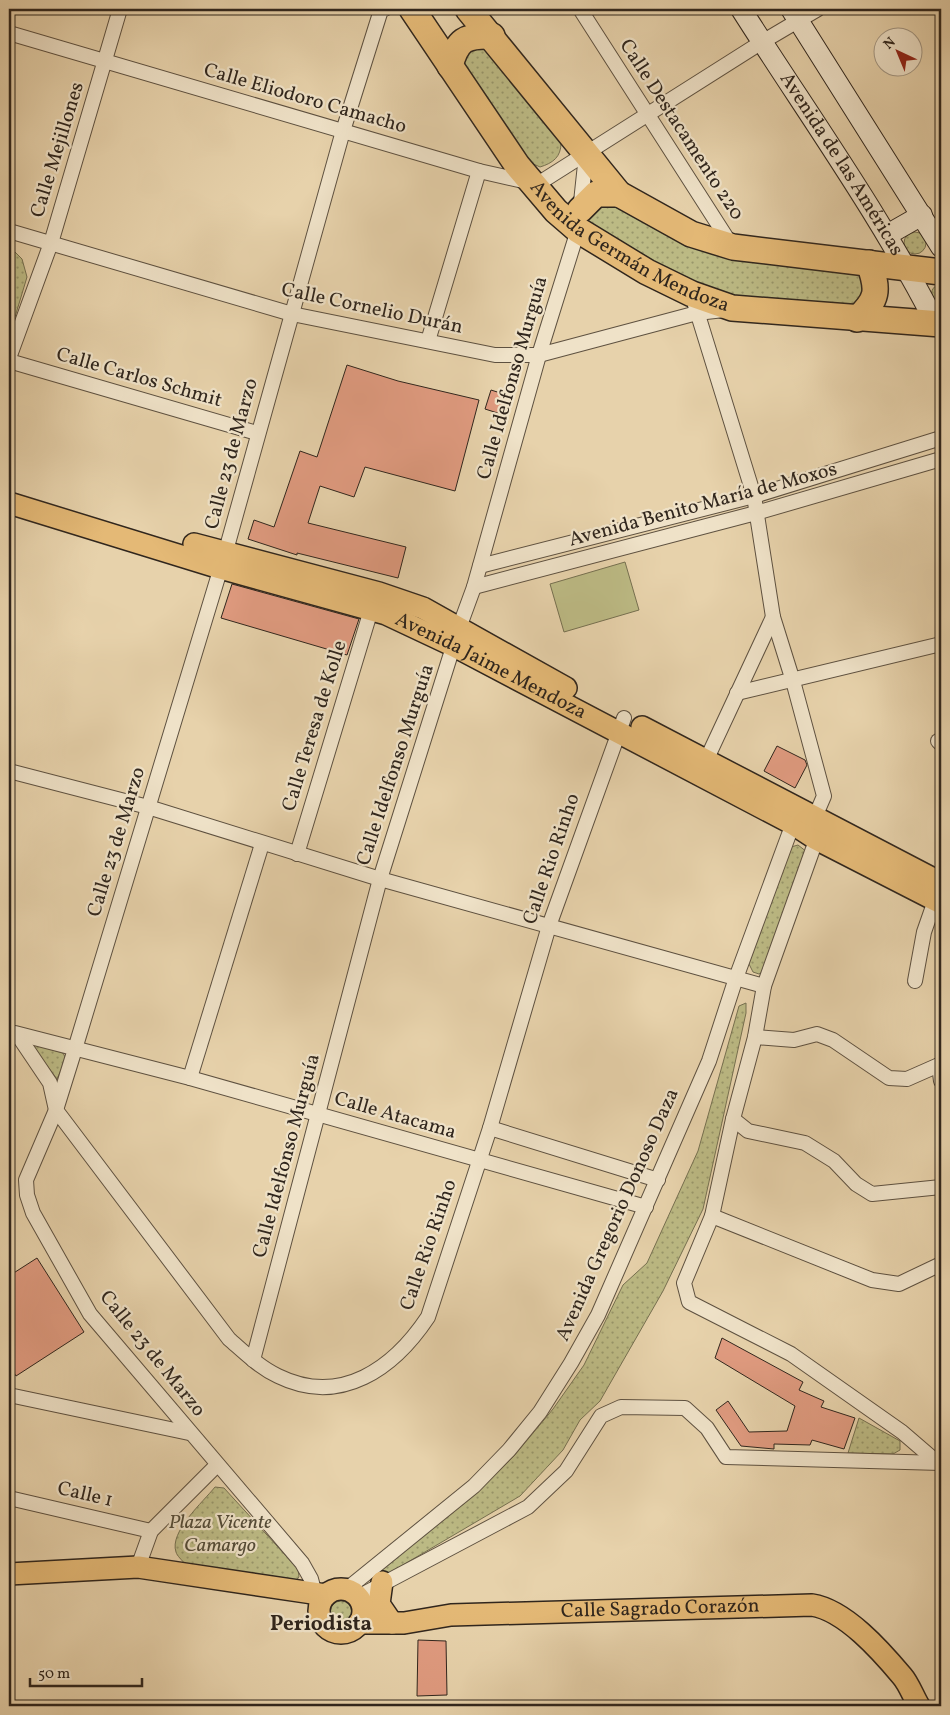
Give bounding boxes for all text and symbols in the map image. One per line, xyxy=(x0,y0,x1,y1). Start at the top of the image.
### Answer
north arrow xyxy=(872,28,922,78)
text: N xyxy=(880,33,900,54)
street label: Calle Destacamento 220 xyxy=(612,34,750,226)
street label: Calle Eliodoro Camacho xyxy=(200,57,410,141)
street label: Avenida de las Américas xyxy=(772,67,910,261)
street label: Calle Mejillones xyxy=(24,79,92,221)
street label: Avenida Germán Mendoza xyxy=(523,175,733,320)
street label: Calle Idelfonso Murguía xyxy=(471,273,555,483)
street label: Calle Cornelio Durán xyxy=(279,276,465,342)
street label: Calle Carlos Schmit xyxy=(53,341,225,415)
street label: Calle 23 de Marzo xyxy=(198,375,266,533)
street label: Avenida Benito María de Moxos xyxy=(566,456,840,554)
street label: Avenida Jaime Mendoza xyxy=(390,606,591,727)
street label: Calle Teresa de Kolle xyxy=(276,637,354,815)
street label: Calle Idelfonso Murguía xyxy=(350,661,442,869)
street label: Calle 23 de Marzo xyxy=(81,764,153,920)
street label: Calle Rio Rinho xyxy=(516,790,588,928)
street label: Calle Idelfonso Murguía xyxy=(246,1051,328,1261)
street label: Avenida Gregorio Donoso Daza xyxy=(550,1084,686,1346)
street label: Calle Atacama xyxy=(331,1085,459,1147)
street label: Calle Rio Rinho xyxy=(393,1176,465,1314)
street label: Calle 23 de Marzo xyxy=(92,1285,212,1423)
street label: Calle 1 xyxy=(54,1475,116,1515)
park label: Plaza Vicente Camargo xyxy=(168,1509,272,1560)
street label: Calle Sagrado Corazón xyxy=(561,1592,760,1626)
district label: Periodista xyxy=(270,1610,372,1639)
scale bar xyxy=(30,1655,142,1687)
text: 50 m xyxy=(38,1664,70,1685)

